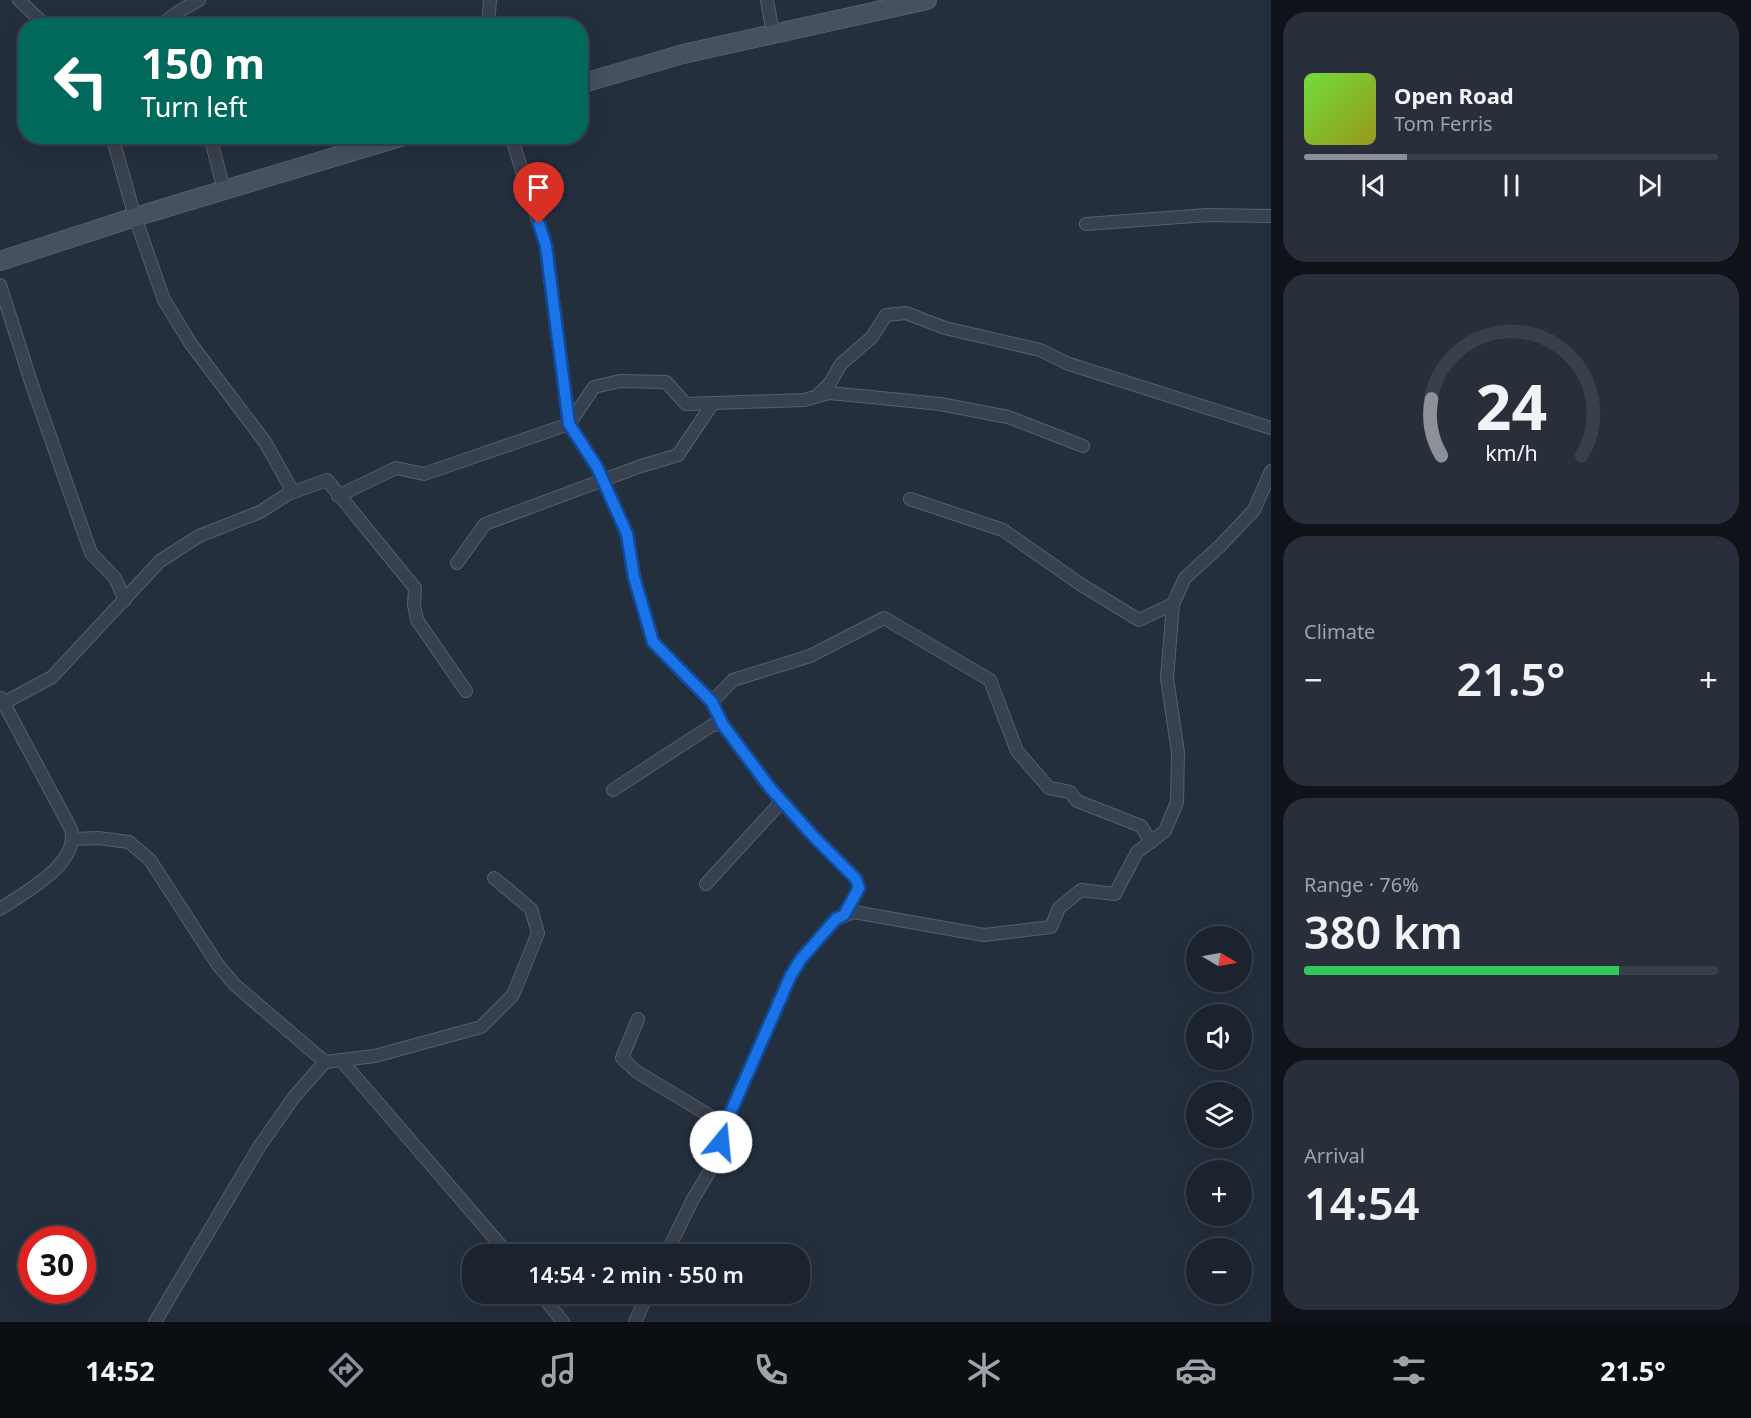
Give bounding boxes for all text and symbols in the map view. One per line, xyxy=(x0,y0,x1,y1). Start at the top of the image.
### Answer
text: 150 m xyxy=(141,34,265,91)
icon: left xyxy=(42,42,120,120)
text: Open Road xyxy=(1394,80,1514,110)
text: Turn left xyxy=(141,88,247,125)
text: Tom Ferris xyxy=(1394,110,1493,137)
pin xyxy=(513,162,564,224)
icon: previous xyxy=(1357,169,1390,202)
icon: pause xyxy=(1495,169,1528,202)
icon: next xyxy=(1633,169,1666,202)
icon: arrive xyxy=(522,171,555,204)
text: 24 xyxy=(1475,363,1547,448)
text: km/h xyxy=(1485,438,1537,467)
text: Climate xyxy=(1304,618,1375,645)
text: 21.5° xyxy=(1457,648,1565,709)
text: − xyxy=(1304,657,1323,702)
text: + xyxy=(1699,657,1718,702)
text: Range · 76% xyxy=(1304,871,1419,898)
text: 380 km xyxy=(1304,901,1463,962)
north arrow xyxy=(1186,926,1252,992)
map controls xyxy=(1186,926,1252,1304)
button: sound xyxy=(1186,1004,1252,1070)
button: layers xyxy=(1186,1082,1252,1148)
position arrow xyxy=(689,1110,753,1174)
text: Arrival xyxy=(1304,1142,1365,1169)
button: + xyxy=(1186,1160,1252,1226)
text: 14:54 xyxy=(1304,1172,1419,1233)
speed limit sign: 30 xyxy=(18,1226,96,1304)
button: − xyxy=(1186,1238,1252,1304)
text: 14:54 · 2 min · 550 m xyxy=(528,1259,744,1289)
icon: directions xyxy=(325,1349,367,1391)
icon: music xyxy=(538,1349,580,1391)
icon: phone xyxy=(750,1349,792,1391)
icon: climate xyxy=(963,1349,1005,1391)
icon: car xyxy=(1175,1349,1217,1391)
icon: filters xyxy=(1388,1349,1430,1391)
text: 14:52 xyxy=(85,1352,155,1389)
text: 21.5° xyxy=(1600,1352,1666,1389)

